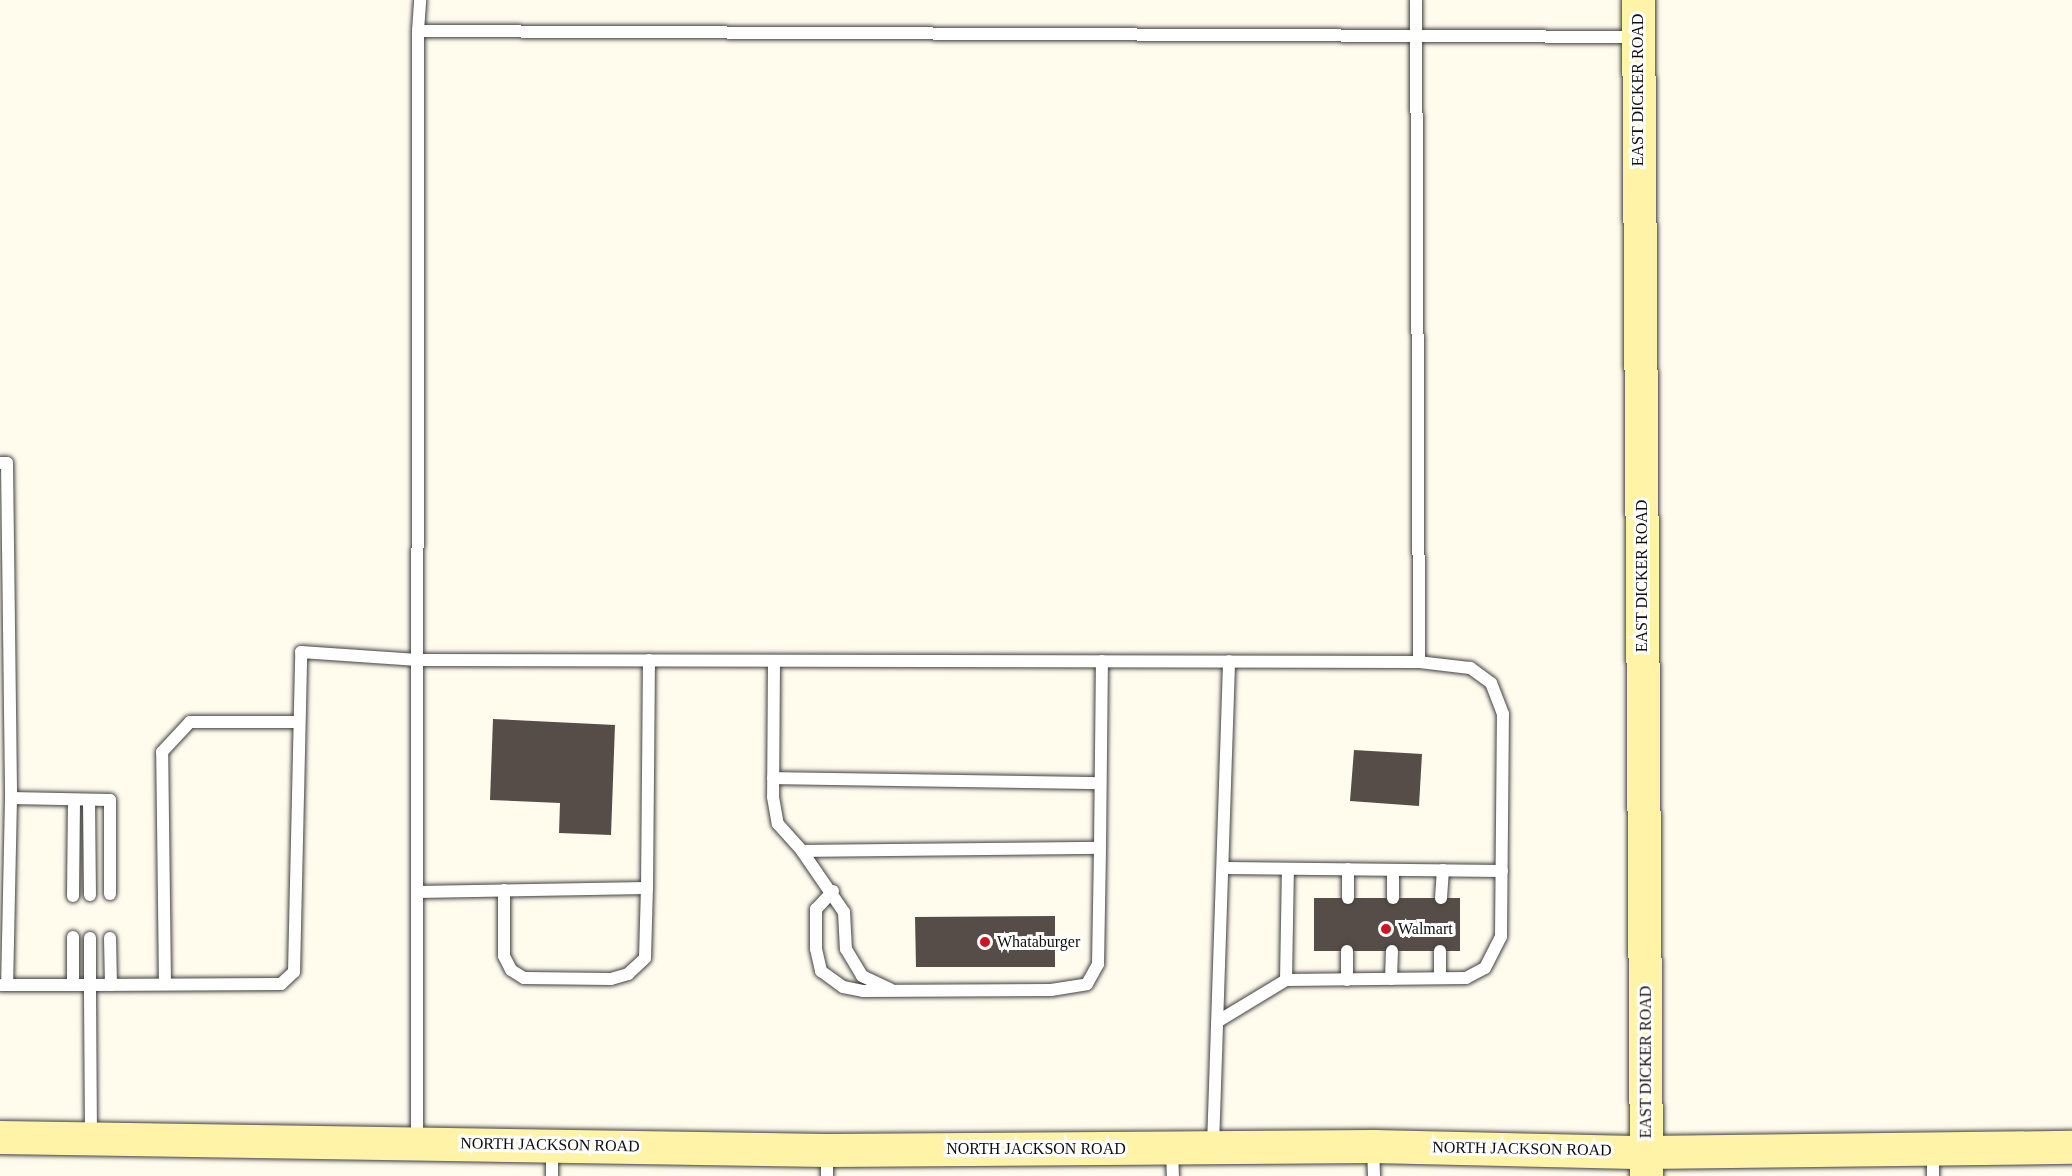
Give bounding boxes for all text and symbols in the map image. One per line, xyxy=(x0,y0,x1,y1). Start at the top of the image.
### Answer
street label: EAST DICKER ROAD xyxy=(1628,14,1648,166)
street label: EAST DICKER ROAD xyxy=(1632,500,1652,652)
place label: Walmart xyxy=(1398,919,1453,939)
marker: Walmart xyxy=(1379,922,1393,936)
place label: Whataburger xyxy=(997,932,1080,952)
marker: Whataburger xyxy=(978,935,992,949)
street label: EAST DICKER ROAD xyxy=(1636,986,1656,1138)
street label: NORTH JACKSON ROAD xyxy=(460,1134,640,1156)
street label: NORTH JACKSON ROAD xyxy=(1432,1138,1612,1160)
street label: NORTH JACKSON ROAD xyxy=(946,1139,1126,1159)

